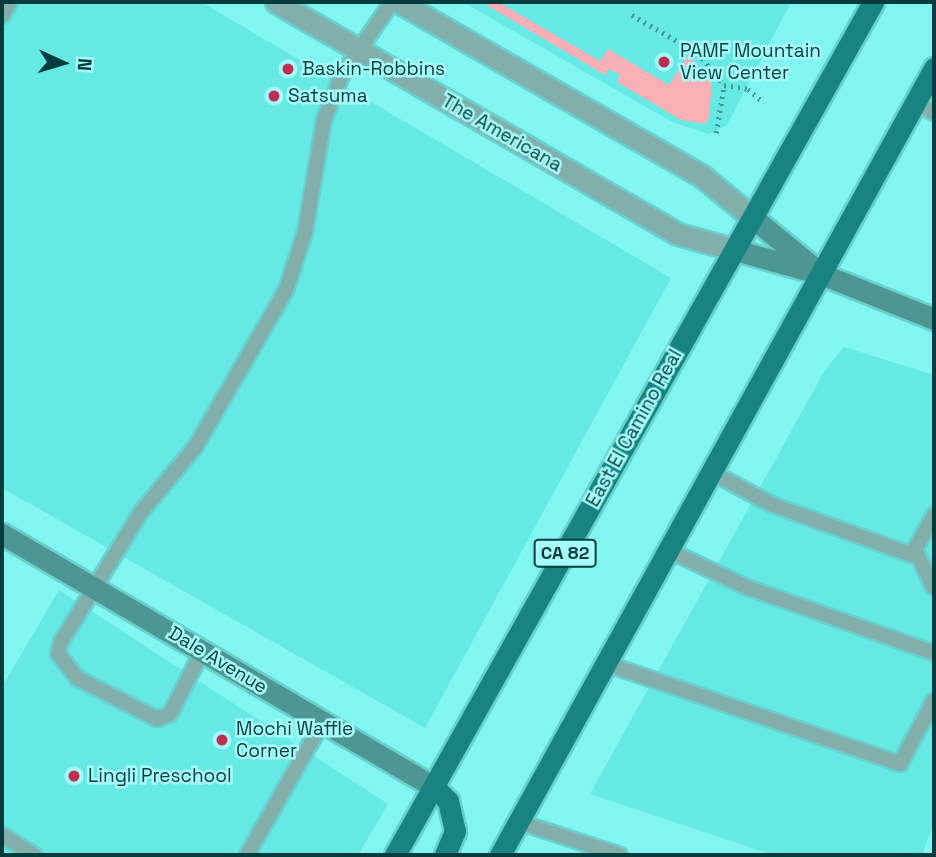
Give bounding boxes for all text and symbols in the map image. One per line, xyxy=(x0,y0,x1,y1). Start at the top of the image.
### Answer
north arrow xyxy=(28,28,98,98)
place label: PAMF Mountain View Center xyxy=(680,40,821,84)
marker: PAMF Mountain View Center xyxy=(654,52,674,72)
text: N xyxy=(72,57,97,72)
place label: Baskin-Robbins xyxy=(302,58,445,80)
marker: Baskin-Robbins xyxy=(280,61,296,77)
place label: Satsuma xyxy=(288,85,368,107)
marker: Satsuma xyxy=(266,88,282,104)
street label: The Americana xyxy=(438,89,566,177)
street label: East El Camino Real xyxy=(581,345,687,511)
road number: CA 82 xyxy=(534,538,596,568)
street label: Dale Avenue xyxy=(164,622,272,698)
place label: Mochi Waffle Corner xyxy=(236,718,353,762)
marker: Mochi Waffle Corner xyxy=(214,732,230,748)
place label: Lingli Preschool xyxy=(88,765,232,787)
marker: Lingli Preschool xyxy=(66,768,82,784)

